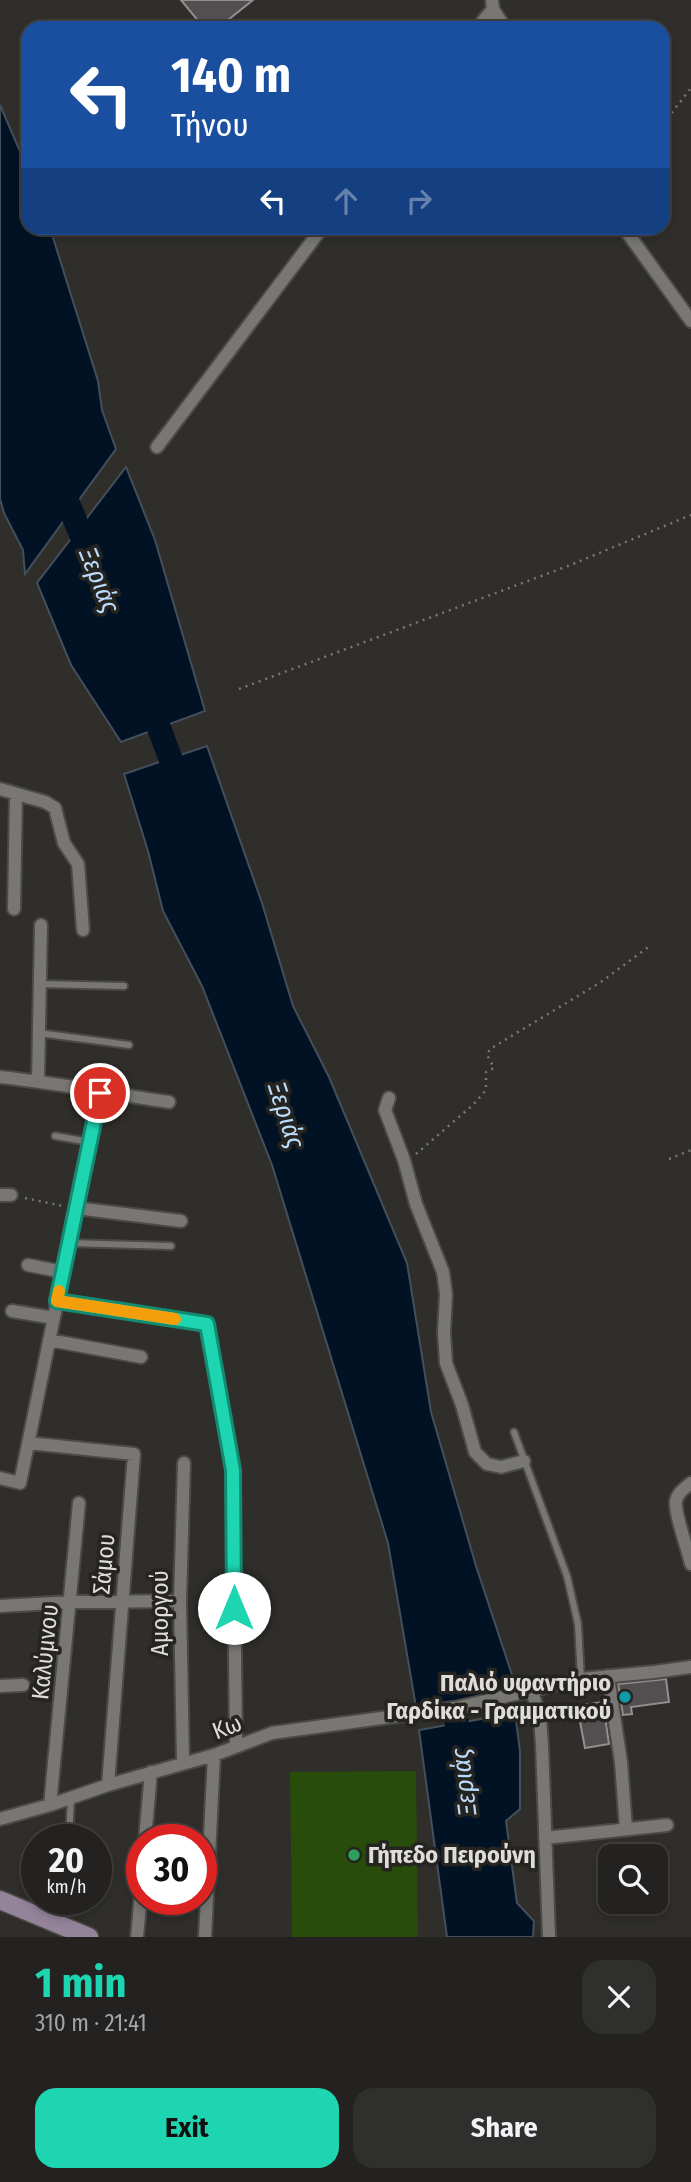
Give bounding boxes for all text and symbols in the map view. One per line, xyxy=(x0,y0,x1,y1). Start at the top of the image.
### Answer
text: 140 m xyxy=(171,46,291,105)
icon: left xyxy=(56,49,147,140)
text: Τήνου xyxy=(171,106,249,144)
icon: left xyxy=(254,182,292,220)
icon: ahead xyxy=(327,182,365,220)
icon: right xyxy=(400,182,438,220)
water label: Ξεριάς xyxy=(72,543,126,618)
pin xyxy=(70,1063,130,1123)
icon: arrive xyxy=(81,1074,119,1112)
water label: Ξεριάς xyxy=(261,1078,312,1153)
street label: Σάμου xyxy=(87,1532,121,1596)
street label: Αμοργού xyxy=(146,1570,174,1656)
position arrow xyxy=(197,1571,271,1645)
street label: Καλύμνου xyxy=(26,1603,64,1701)
place label: Παλιό υφαντήριο Γαρδίκα - Γραμματικού xyxy=(387,1669,611,1725)
marker: Παλιό υφαντήριο Γαρδίκα - Γραμματικού xyxy=(617,1689,633,1705)
street label: Κω xyxy=(208,1709,246,1745)
water label: Ξεριάς xyxy=(444,1745,483,1817)
speed limit sign: 30 xyxy=(126,1824,217,1915)
text: 20 xyxy=(49,1839,84,1881)
place label: Γήπεδο Πειρούνη xyxy=(368,1841,536,1869)
map controls xyxy=(598,1844,668,1914)
button: search xyxy=(598,1844,668,1914)
marker: Γήπεδο Πειρούνη xyxy=(346,1847,362,1863)
text: km/h xyxy=(46,1876,87,1898)
text: 1 min xyxy=(35,1958,126,2008)
button: close xyxy=(582,1960,656,2034)
text: 310 m · 21:41 xyxy=(35,2009,147,2037)
button: Exit xyxy=(35,2088,339,2168)
button: Share xyxy=(353,2088,656,2168)

